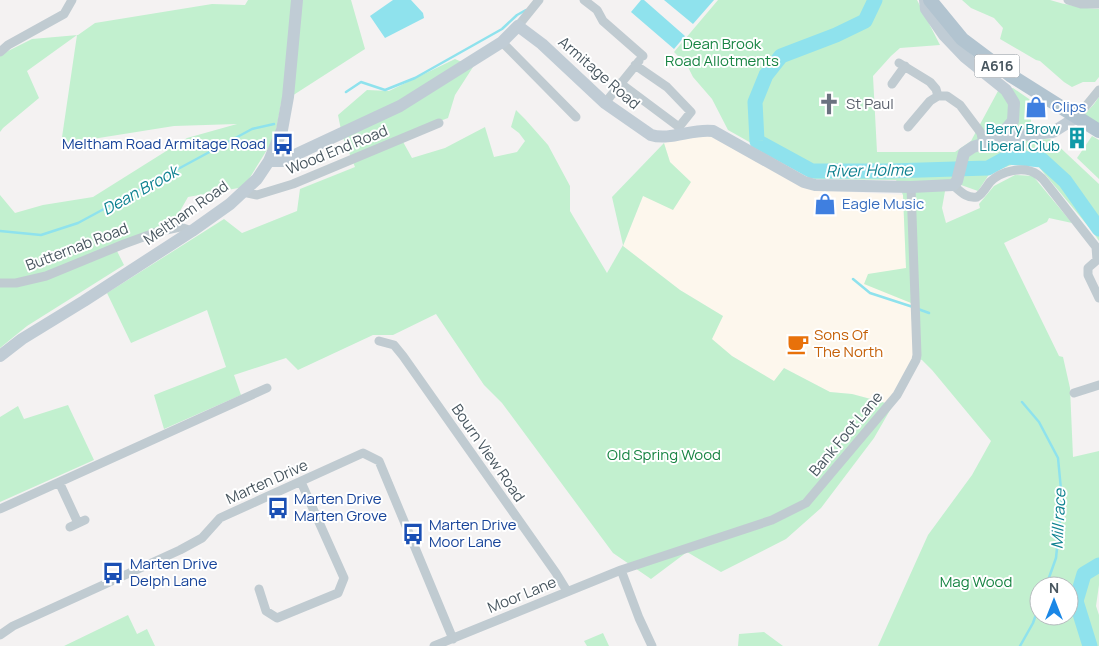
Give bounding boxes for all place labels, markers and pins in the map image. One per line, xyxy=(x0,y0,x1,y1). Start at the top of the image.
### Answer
church icon: St Paul xyxy=(816,91,842,117)
place label: St Paul xyxy=(846,93,894,114)
shop icon: Clips xyxy=(1023,94,1049,120)
place label: Clips xyxy=(1052,96,1087,117)
place label: Berry Brow Liberal Club xyxy=(979,118,1060,156)
building icon: Berry Brow Liberal Club xyxy=(1064,125,1090,151)
bus stop icon: Meltham Road Armitage Road xyxy=(270,131,296,157)
place label: Meltham Road Armitage Road xyxy=(62,133,266,154)
shop icon: Eagle Music xyxy=(812,191,838,217)
place label: Eagle Music xyxy=(842,193,924,214)
place label: Sons Of The North xyxy=(814,324,883,362)
cafe icon: Sons Of The North xyxy=(785,331,811,357)
place label: Marten Drive Marten Grove xyxy=(294,488,387,526)
bus stop icon: Marten Drive Marten Grove xyxy=(265,495,291,521)
place label: Marten Drive Moor Lane xyxy=(429,514,517,552)
bus stop icon: Marten Drive Moor Lane xyxy=(400,521,426,547)
place label: Marten Drive Delph Lane xyxy=(130,553,218,591)
bus stop icon: Marten Drive Delph Lane xyxy=(100,560,126,586)

